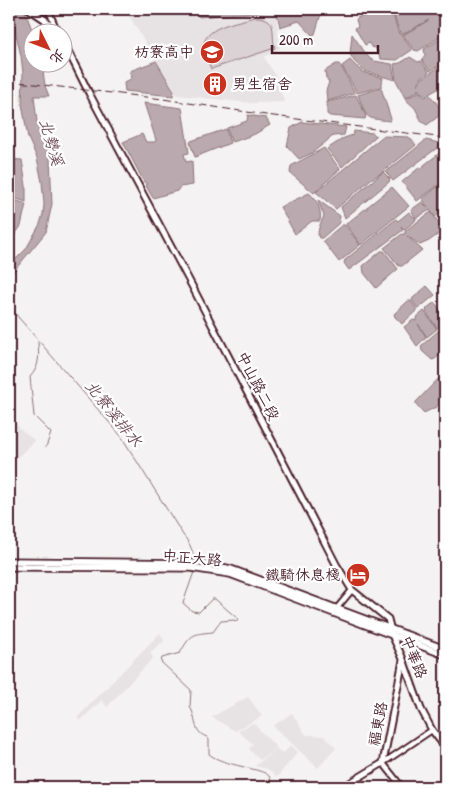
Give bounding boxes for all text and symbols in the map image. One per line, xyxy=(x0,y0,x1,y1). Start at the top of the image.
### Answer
north arrow xyxy=(22,22,72,72)
scale bar xyxy=(272,22,378,54)
text: 200 m xyxy=(279,29,313,50)
school or university icon: 枋寮高中 xyxy=(199,39,225,65)
place label: 枋寮高中 xyxy=(134,41,194,62)
text: 北 xyxy=(46,45,70,69)
building icon: 男生宿舍 xyxy=(202,71,228,97)
place label: 男生宿舍 xyxy=(232,73,292,94)
water label: 北勢溪 xyxy=(35,116,69,169)
street label: 中山路二段 xyxy=(232,348,285,424)
water label: 北寮溪排水 xyxy=(80,375,148,452)
street label: 中正大路 xyxy=(161,544,223,571)
hotel icon: 鐵騎休息棧 xyxy=(345,562,371,588)
place label: 鐵騎休息棧 xyxy=(265,564,340,585)
street label: 中華路 xyxy=(396,632,433,682)
street label: 福東路 xyxy=(363,700,392,748)

